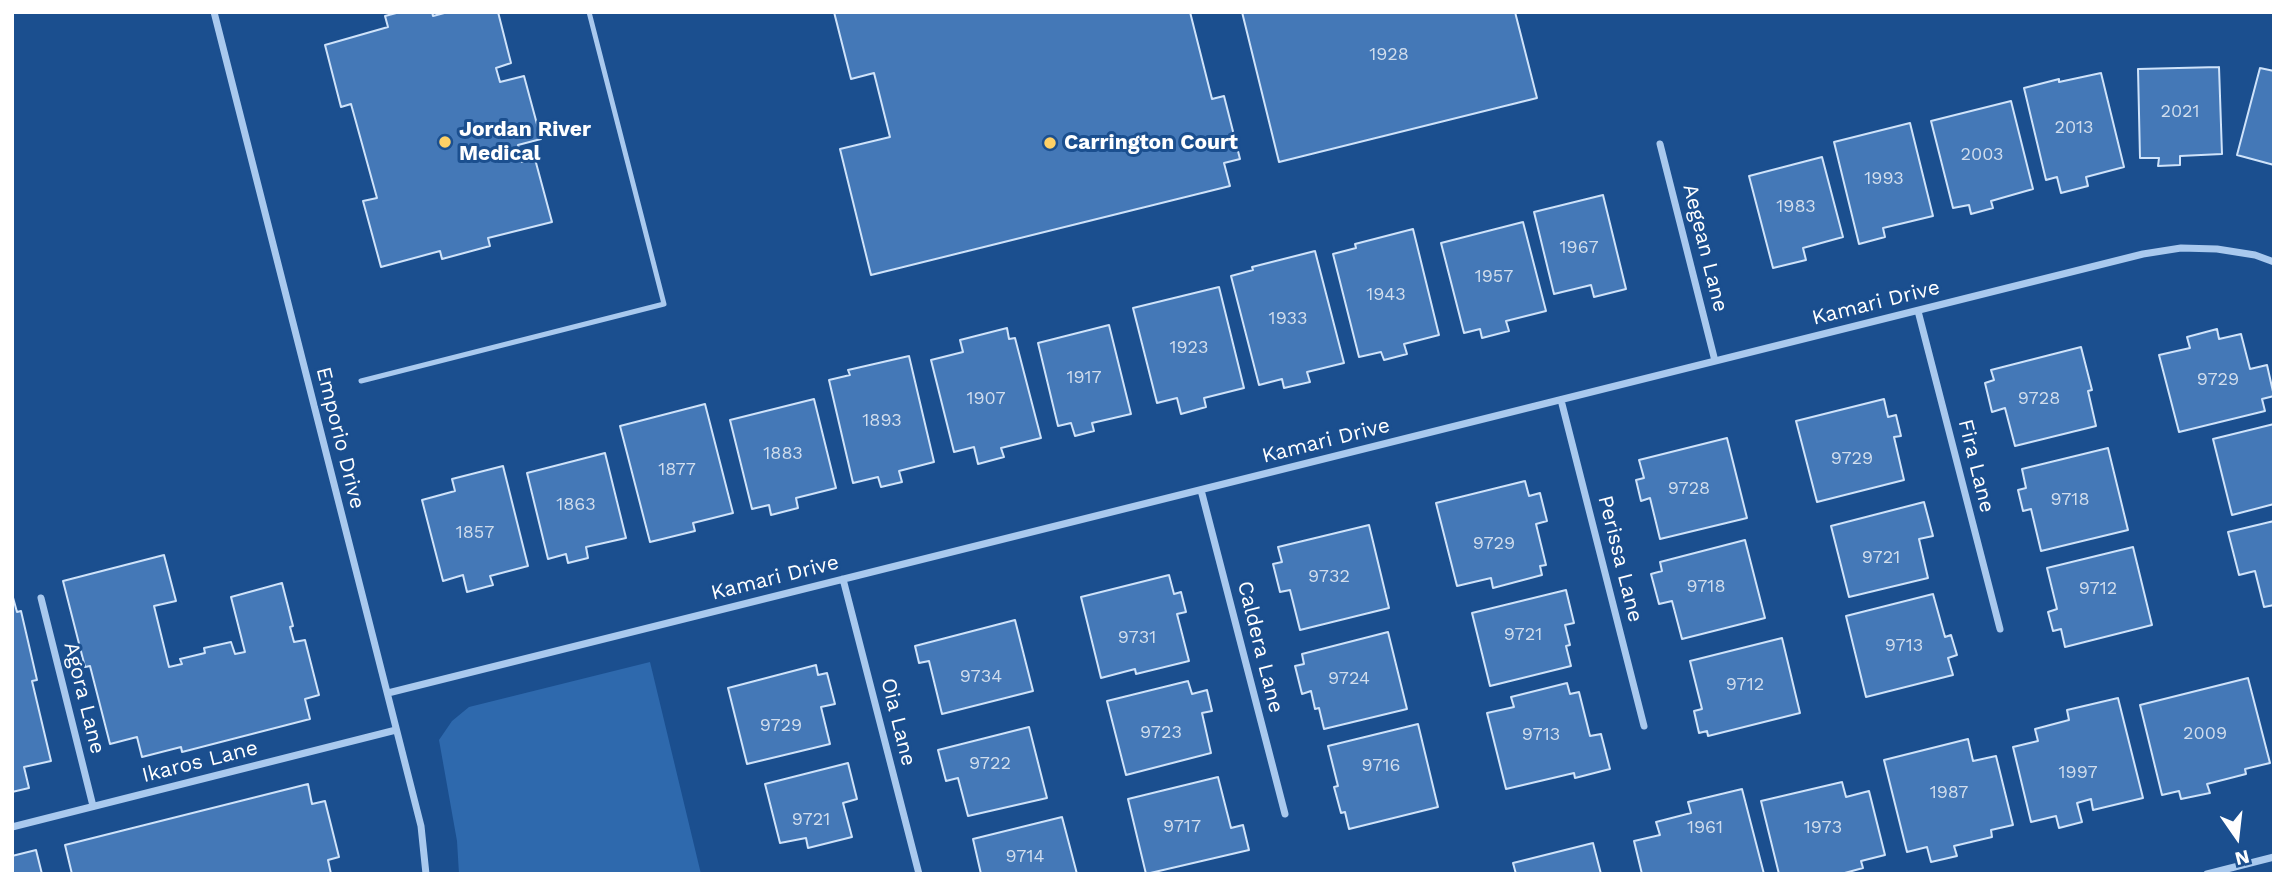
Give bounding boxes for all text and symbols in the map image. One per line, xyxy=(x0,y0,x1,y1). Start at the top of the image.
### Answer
house number: 1928 xyxy=(1369,44,1409,66)
house number: 2021 xyxy=(2160,101,2200,123)
place label: Jordan River Medical xyxy=(459,117,591,167)
house number: 2013 xyxy=(2054,117,2094,139)
place label: Carrington Court xyxy=(1064,130,1238,156)
marker: Jordan River Medical xyxy=(437,134,453,150)
marker: Carrington Court xyxy=(1042,135,1058,151)
house number: 2003 xyxy=(1960,144,2004,166)
house number: 1993 xyxy=(1864,168,1904,190)
street label: Aegean Lane xyxy=(1677,182,1733,314)
house number: 1983 xyxy=(1776,196,1816,218)
house number: 1967 xyxy=(1560,237,1598,259)
house number: 1957 xyxy=(1475,266,1513,288)
street label: Kamari Drive xyxy=(1809,275,1943,331)
house number: 1943 xyxy=(1366,284,1406,306)
house number: 1933 xyxy=(1269,308,1307,330)
house number: 1923 xyxy=(1169,337,1209,359)
street label: Emporio Drive xyxy=(310,364,370,512)
house number: 1917 xyxy=(1066,367,1102,389)
house number: 9729 xyxy=(2197,369,2239,391)
house number: 1907 xyxy=(966,388,1006,410)
house number: 9728 xyxy=(2018,388,2060,410)
house number: 1893 xyxy=(862,410,902,432)
street label: Kamari Drive xyxy=(1259,413,1393,469)
street label: Fira Lane xyxy=(1952,417,2000,515)
house number: 1883 xyxy=(763,443,803,465)
house number: 9729 xyxy=(1831,448,1873,470)
house number: 1877 xyxy=(658,459,696,481)
house number: 9728 xyxy=(1668,478,1710,500)
house number: 9718 xyxy=(2051,489,2089,511)
street label: Perissa Lane xyxy=(1592,493,1648,625)
house number: 1863 xyxy=(556,494,596,516)
house number: 1857 xyxy=(456,522,494,544)
house number: 9729 xyxy=(1473,533,1515,555)
house number: 9721 xyxy=(1862,547,1900,569)
street label: Kamari Drive xyxy=(708,550,842,606)
house number: 9732 xyxy=(1308,566,1350,588)
house number: 9718 xyxy=(1687,576,1725,598)
house number: 9712 xyxy=(2079,578,2117,600)
street label: Caldera Lane xyxy=(1231,579,1289,715)
house number: 9721 xyxy=(1504,624,1542,646)
house number: 9731 xyxy=(1118,627,1156,649)
house number: 9713 xyxy=(1885,635,1923,657)
street label: Agora Lane xyxy=(58,639,110,757)
house number: 9734 xyxy=(960,666,1002,688)
house number: 9724 xyxy=(1328,668,1370,690)
house number: 9712 xyxy=(1726,674,1764,696)
street label: Oia Lane xyxy=(875,675,921,769)
house number: 9729 xyxy=(760,715,802,737)
house number: 9723 xyxy=(1140,722,1182,744)
house number: 2009 xyxy=(2183,723,2227,745)
house number: 9713 xyxy=(1522,724,1560,746)
street label: Ikaros Lane xyxy=(140,735,260,789)
house number: 9722 xyxy=(969,753,1011,775)
house number: 9716 xyxy=(1362,755,1400,777)
house number: 1997 xyxy=(2059,762,2097,784)
house number: 1987 xyxy=(1930,782,1968,804)
north arrow xyxy=(2202,802,2272,872)
house number: 9721 xyxy=(792,809,830,831)
house number: 9717 xyxy=(1163,816,1201,838)
house number: 1961 xyxy=(1687,817,1723,839)
house number: 1973 xyxy=(1804,817,1842,839)
text: N xyxy=(2233,845,2252,871)
house number: 9714 xyxy=(1006,846,1044,868)

